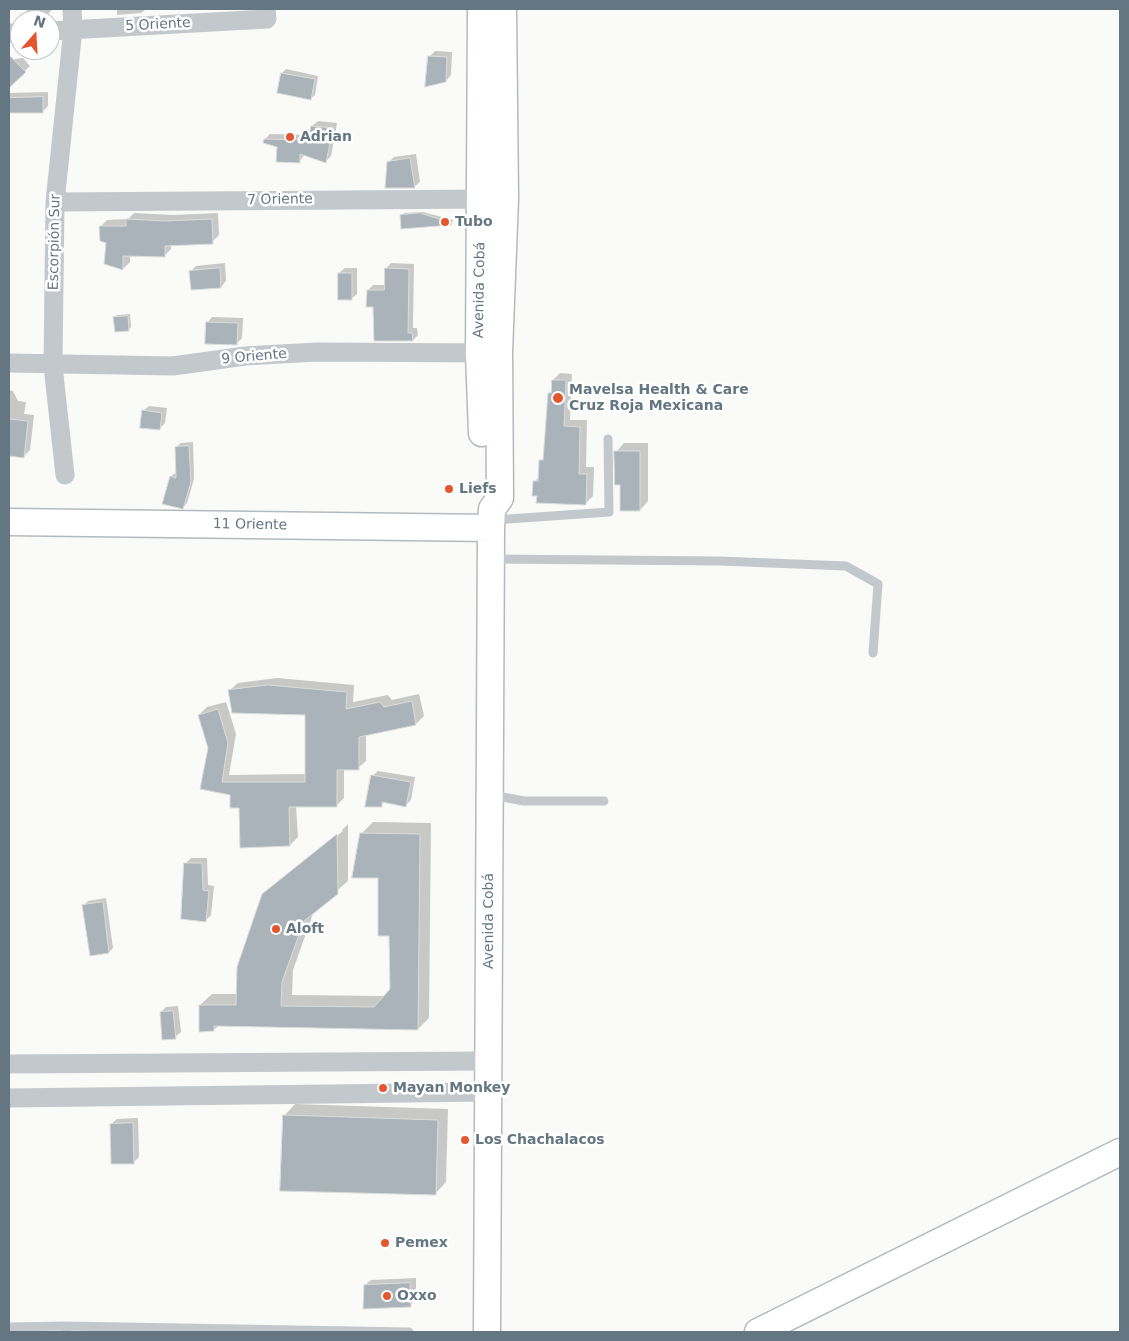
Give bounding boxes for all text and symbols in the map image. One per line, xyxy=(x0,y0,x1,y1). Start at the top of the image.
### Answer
north arrow xyxy=(10,10,60,60)
text: N xyxy=(31,12,48,31)
street label: 5 Oriente xyxy=(125,15,191,35)
place label: Adrian xyxy=(300,129,352,145)
marker: Adrian xyxy=(284,131,296,143)
street label: 7 Oriente xyxy=(247,191,313,209)
street label: Escorpión Sur xyxy=(46,194,64,290)
place label: Tubo xyxy=(455,214,493,230)
marker: Tubo xyxy=(439,216,451,228)
street label: Avenida Cobá xyxy=(471,242,489,338)
street label: 9 Oriente xyxy=(221,346,287,368)
place label: Mavelsa Health & Care Cruz Roja Mexicana xyxy=(569,382,749,414)
marker: Mavelsa Health & Care Cruz Roja Mexicana xyxy=(551,391,565,405)
place label: Liefs xyxy=(459,481,497,497)
marker: Liefs xyxy=(443,483,455,495)
street label: 11 Oriente xyxy=(213,516,287,534)
street label: Avenida Cobá xyxy=(481,873,497,969)
place label: Aloft xyxy=(286,921,324,937)
marker: Aloft xyxy=(270,923,282,935)
place label: Mayan Monkey xyxy=(393,1080,510,1096)
marker: Mayan Monkey xyxy=(377,1082,389,1094)
place label: Los Chachalacos xyxy=(475,1132,605,1148)
marker: Los Chachalacos xyxy=(459,1134,471,1146)
place label: Pemex xyxy=(395,1235,448,1251)
marker: Pemex xyxy=(379,1237,391,1249)
place label: Oxxo xyxy=(397,1288,437,1304)
marker: Oxxo xyxy=(381,1290,393,1302)

